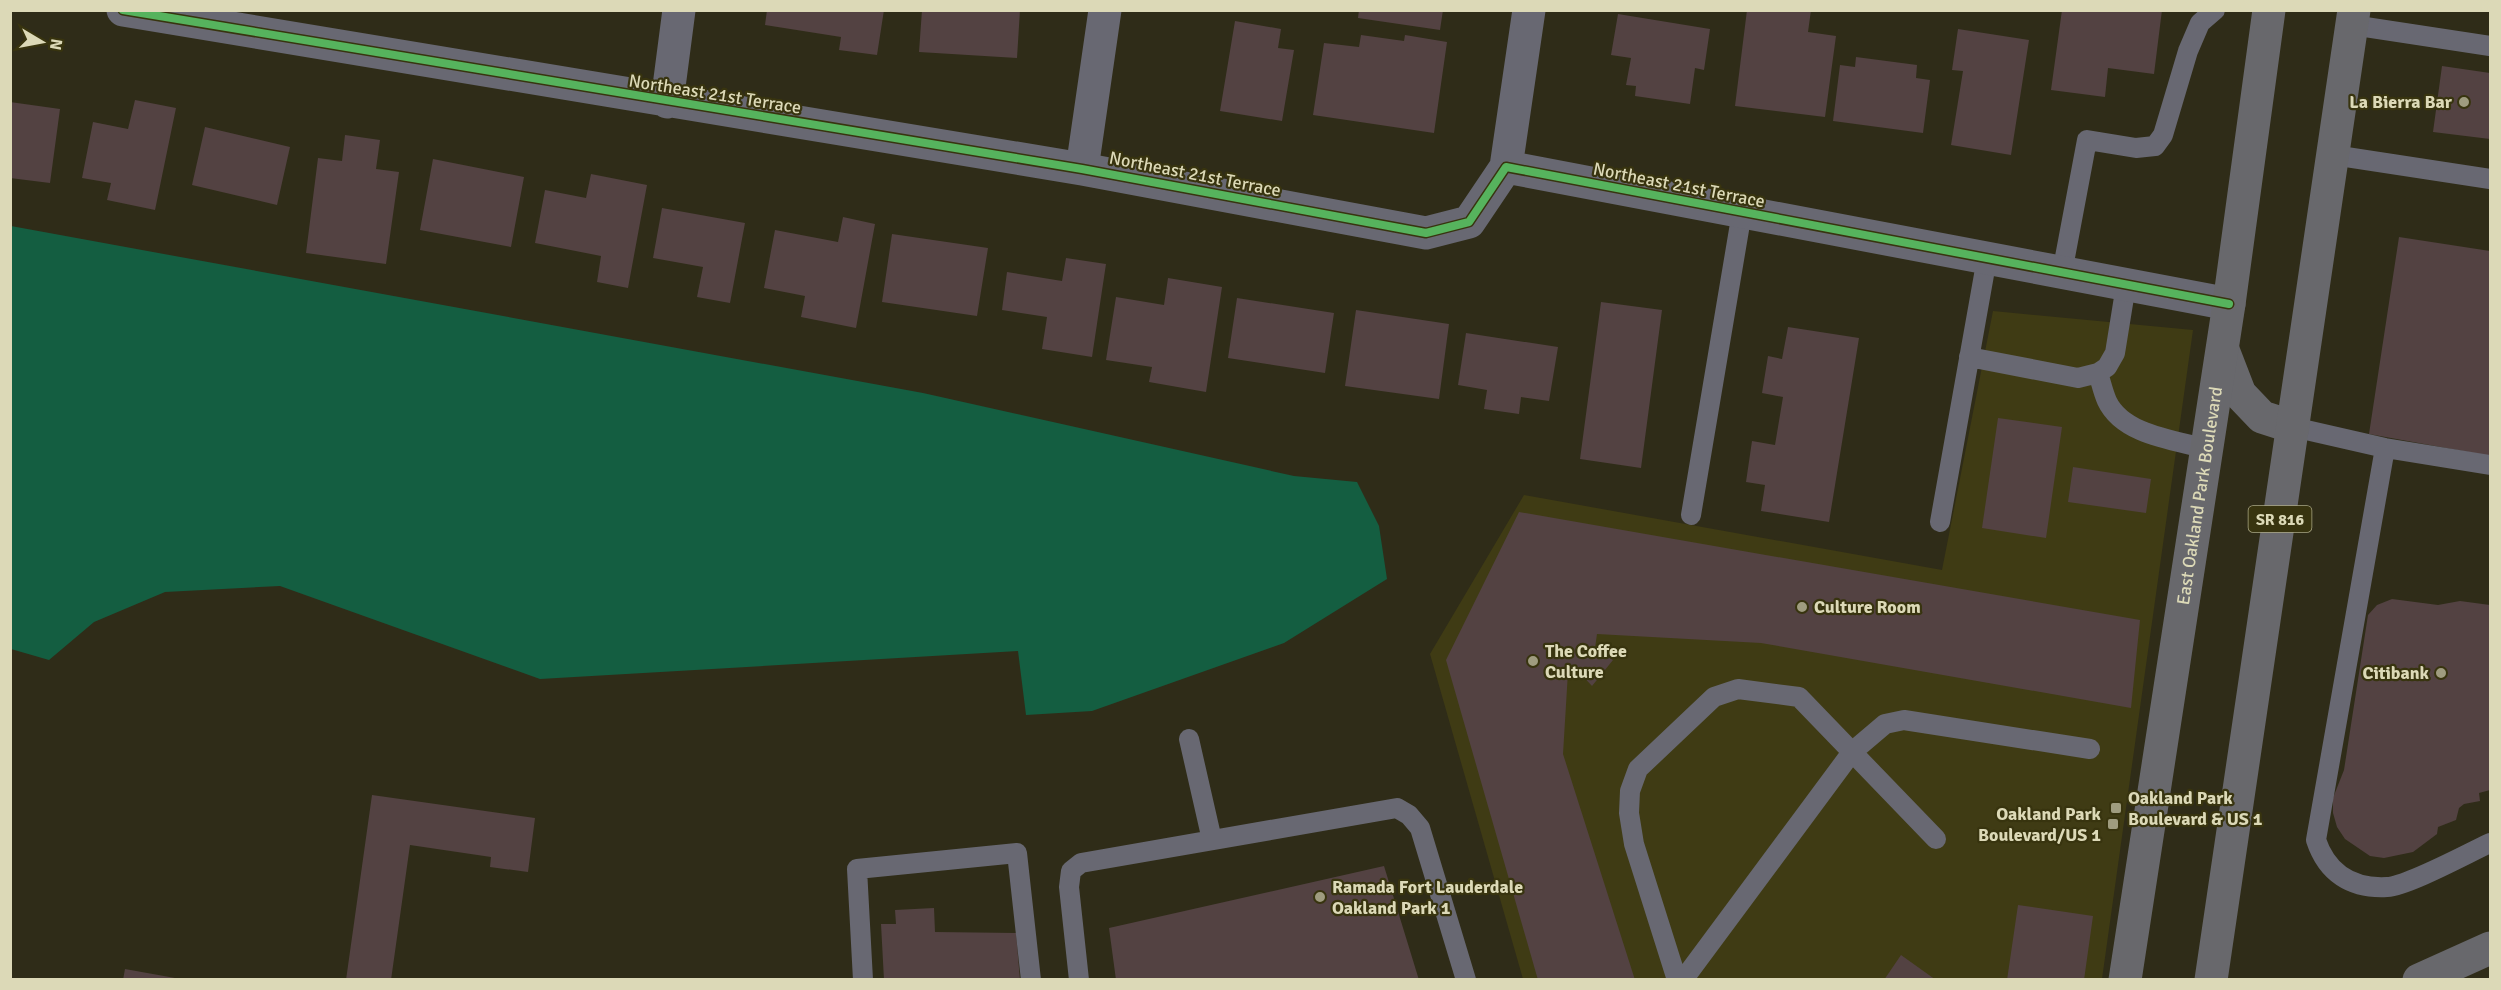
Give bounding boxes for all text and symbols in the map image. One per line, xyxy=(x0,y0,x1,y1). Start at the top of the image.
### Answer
north arrow xyxy=(12,12,72,72)
text: N xyxy=(45,37,67,52)
street label: Northeast 21st Terrace xyxy=(627,69,803,119)
place label: La Bierra Bar xyxy=(2349,91,2453,113)
marker: La Bierra Bar xyxy=(2457,95,2471,109)
street label: Northeast 21st Terrace xyxy=(1107,147,1283,201)
street label: Northeast 21st Terrace xyxy=(1591,158,1767,212)
street label: East Oakland Park Boulevard xyxy=(2172,385,2227,606)
road number: SR 816 xyxy=(2248,506,2312,532)
place label: Culture Room xyxy=(1814,596,1921,618)
marker: Culture Room xyxy=(1795,600,1809,614)
place label: The Coffee Culture xyxy=(1545,640,1627,683)
marker: The Coffee Culture xyxy=(1526,654,1540,668)
place label: Citibank xyxy=(2363,662,2430,684)
marker: Citibank xyxy=(2434,666,2448,680)
place label: Oakland Park Boulevard & US 1 xyxy=(2128,787,2263,830)
marker: Oakland Park Boulevard & US 1 xyxy=(2109,801,2123,815)
place label: Oakland Park Boulevard/US 1 xyxy=(1978,803,2102,846)
marker: Oakland Park Boulevard/US 1 xyxy=(2106,817,2120,831)
place label: Ramada Fort Lauderdale Oakland Park 1 xyxy=(1332,876,1523,919)
marker: Ramada Fort Lauderdale Oakland Park 1 xyxy=(1313,890,1327,904)

